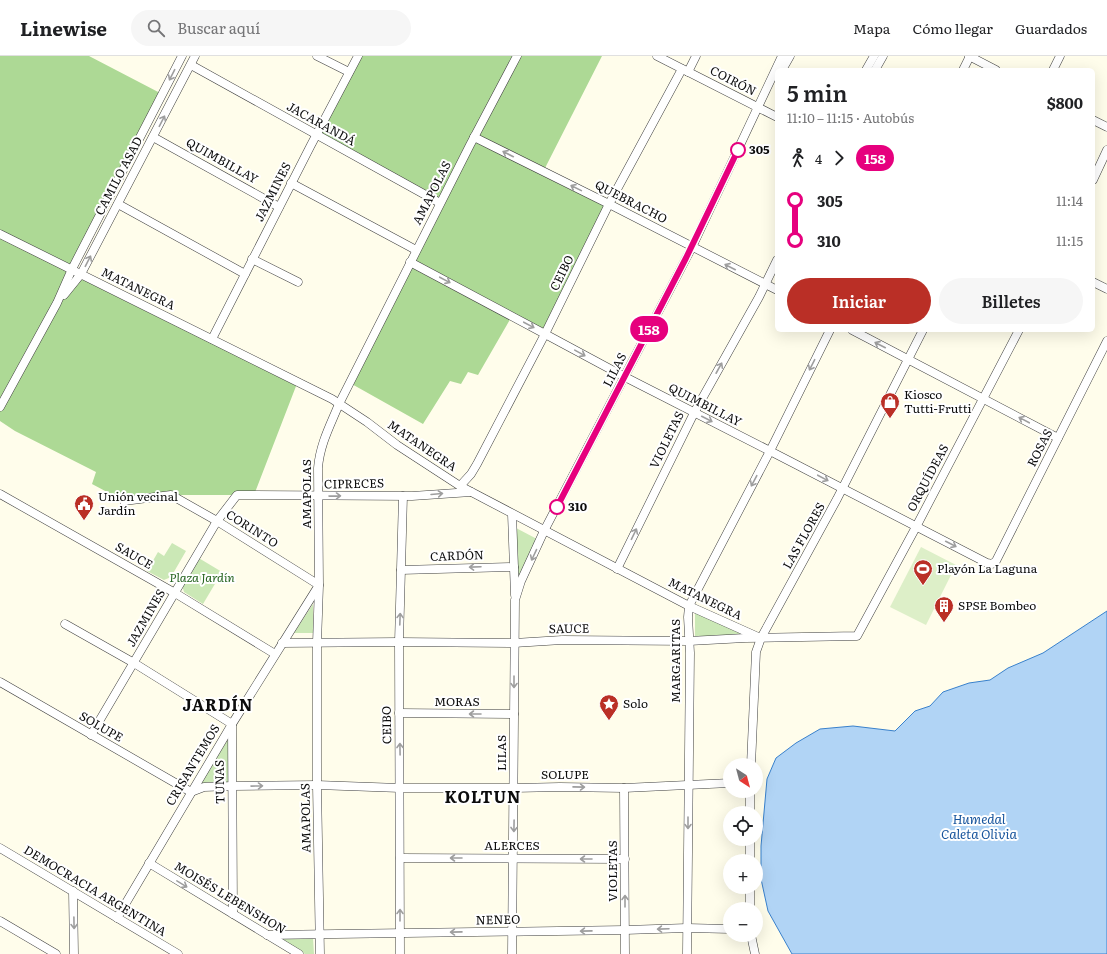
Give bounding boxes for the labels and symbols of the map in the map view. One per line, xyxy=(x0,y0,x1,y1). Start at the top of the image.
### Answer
street label: COIRÓN xyxy=(707,61,760,99)
one-way arrow xyxy=(168,69,175,81)
street label: JACARANDÁ xyxy=(284,97,359,150)
one-way arrow xyxy=(158,115,166,127)
street label: CAMILO ASAD xyxy=(90,133,146,218)
street label: QUIMBILLAY xyxy=(183,133,262,188)
place label: 305 xyxy=(749,140,770,158)
marker: 305 xyxy=(730,142,746,158)
one-way arrow xyxy=(502,150,514,158)
street label: AMAPOLAS xyxy=(407,157,455,228)
street label: JAZMINES xyxy=(249,159,295,224)
street label: QUEBRACHO xyxy=(592,175,671,227)
one-way arrow xyxy=(570,184,582,191)
street label: CEIBO xyxy=(545,252,578,294)
one-way arrow xyxy=(85,255,93,267)
street label: MATANEGRA xyxy=(98,262,179,314)
one-way arrow xyxy=(725,262,737,270)
one-way arrow xyxy=(438,277,450,285)
line badge: 158 xyxy=(626,316,672,342)
one-way arrow xyxy=(523,322,535,329)
one-way arrow xyxy=(874,340,886,348)
one-way arrow xyxy=(573,349,585,357)
street label: LILAS xyxy=(598,349,630,390)
one-way arrow xyxy=(808,359,816,371)
one-way arrow xyxy=(716,362,724,374)
street label: QUIMBILLAY xyxy=(666,378,746,430)
place label: Kiosco Tutti-Frutti xyxy=(904,385,972,417)
shop icon: Kiosco Tutti-Frutti xyxy=(879,391,901,419)
street label: VIOLETAS xyxy=(645,408,688,471)
street label: MATANEGRA xyxy=(384,415,461,475)
one-way arrow xyxy=(701,416,713,423)
one-way arrow xyxy=(1018,416,1030,423)
street label: ROSAS xyxy=(1022,425,1056,470)
street label: ORQUÍDEAS xyxy=(902,441,952,514)
street label: AMAPOLAS xyxy=(297,459,315,529)
street label: CIPRECES xyxy=(324,473,384,493)
one-way arrow xyxy=(750,475,757,487)
one-way arrow xyxy=(817,475,829,483)
place label: Unión vecinal Jardín xyxy=(98,487,178,519)
one-way arrow xyxy=(430,491,443,498)
public building icon: Unión vecinal Jardín xyxy=(73,493,95,521)
one-way arrow xyxy=(328,493,341,500)
place label: 310 xyxy=(568,497,588,515)
marker: 310 xyxy=(549,499,565,515)
street label: LAS FLORES xyxy=(777,499,829,572)
street label: CORINTO xyxy=(223,505,282,551)
one-way arrow xyxy=(631,528,638,540)
street label: SAUCE xyxy=(112,537,157,573)
one-way arrow xyxy=(945,541,957,549)
street label: CARDÓN xyxy=(430,545,484,565)
one-way arrow xyxy=(530,549,537,561)
sports icon: Playón La Laguna xyxy=(912,558,934,586)
place label: Playón La Laguna xyxy=(937,559,1038,577)
one-way arrow xyxy=(469,564,482,571)
park label: Plaza Jardín xyxy=(169,568,235,586)
street label: MATANEGRA xyxy=(665,572,746,624)
street label: JAZMINES xyxy=(121,585,169,650)
building icon: SPSE Bombeo xyxy=(933,595,955,623)
place label: SPSE Bombeo xyxy=(958,596,1036,614)
one-way arrow xyxy=(396,613,403,626)
street label: SAUCE xyxy=(548,619,590,637)
street label: MARGARITAS xyxy=(666,619,684,703)
one-way arrow xyxy=(510,675,518,688)
district label: JARDÍN xyxy=(183,692,253,716)
street label: MORAS xyxy=(434,692,480,710)
place icon: Solo xyxy=(598,693,620,721)
place label: Solo xyxy=(623,694,648,712)
street label: SOLUPE xyxy=(76,706,127,746)
street label: CEIBO xyxy=(377,706,395,744)
one-way arrow xyxy=(469,710,482,718)
street label: CRISANTEMOS xyxy=(161,720,224,809)
street label: LILAS xyxy=(492,735,510,771)
one-way arrow xyxy=(396,743,404,756)
north arrow xyxy=(723,758,763,798)
street label: TUNAS xyxy=(210,760,228,804)
street label: SOLUPE xyxy=(541,765,589,783)
one-way arrow xyxy=(250,782,263,790)
street label: AMAPOLAS xyxy=(295,783,315,853)
one-way arrow xyxy=(572,783,585,791)
district label: KOLTUN xyxy=(445,784,521,808)
water label: Humedal Caleta Olivia xyxy=(941,809,1017,843)
one-way arrow xyxy=(684,816,692,829)
one-way arrow xyxy=(510,819,518,832)
street label: ALERCES xyxy=(484,836,540,854)
street label: DEMOCRACIA ARGENTINA xyxy=(21,840,170,940)
street label: VIOLETAS xyxy=(603,840,621,902)
one-way arrow xyxy=(450,854,463,862)
one-way arrow xyxy=(580,855,593,863)
street label: MOISÉS LEBENSHON xyxy=(171,857,290,938)
one-way arrow xyxy=(176,880,188,888)
one-way arrow xyxy=(621,895,629,908)
one-way arrow xyxy=(396,909,404,922)
street label: NENEO xyxy=(476,910,520,928)
one-way arrow xyxy=(70,916,78,929)
one-way arrow xyxy=(657,925,670,933)
one-way arrow xyxy=(580,927,593,935)
one-way arrow xyxy=(450,928,463,936)

